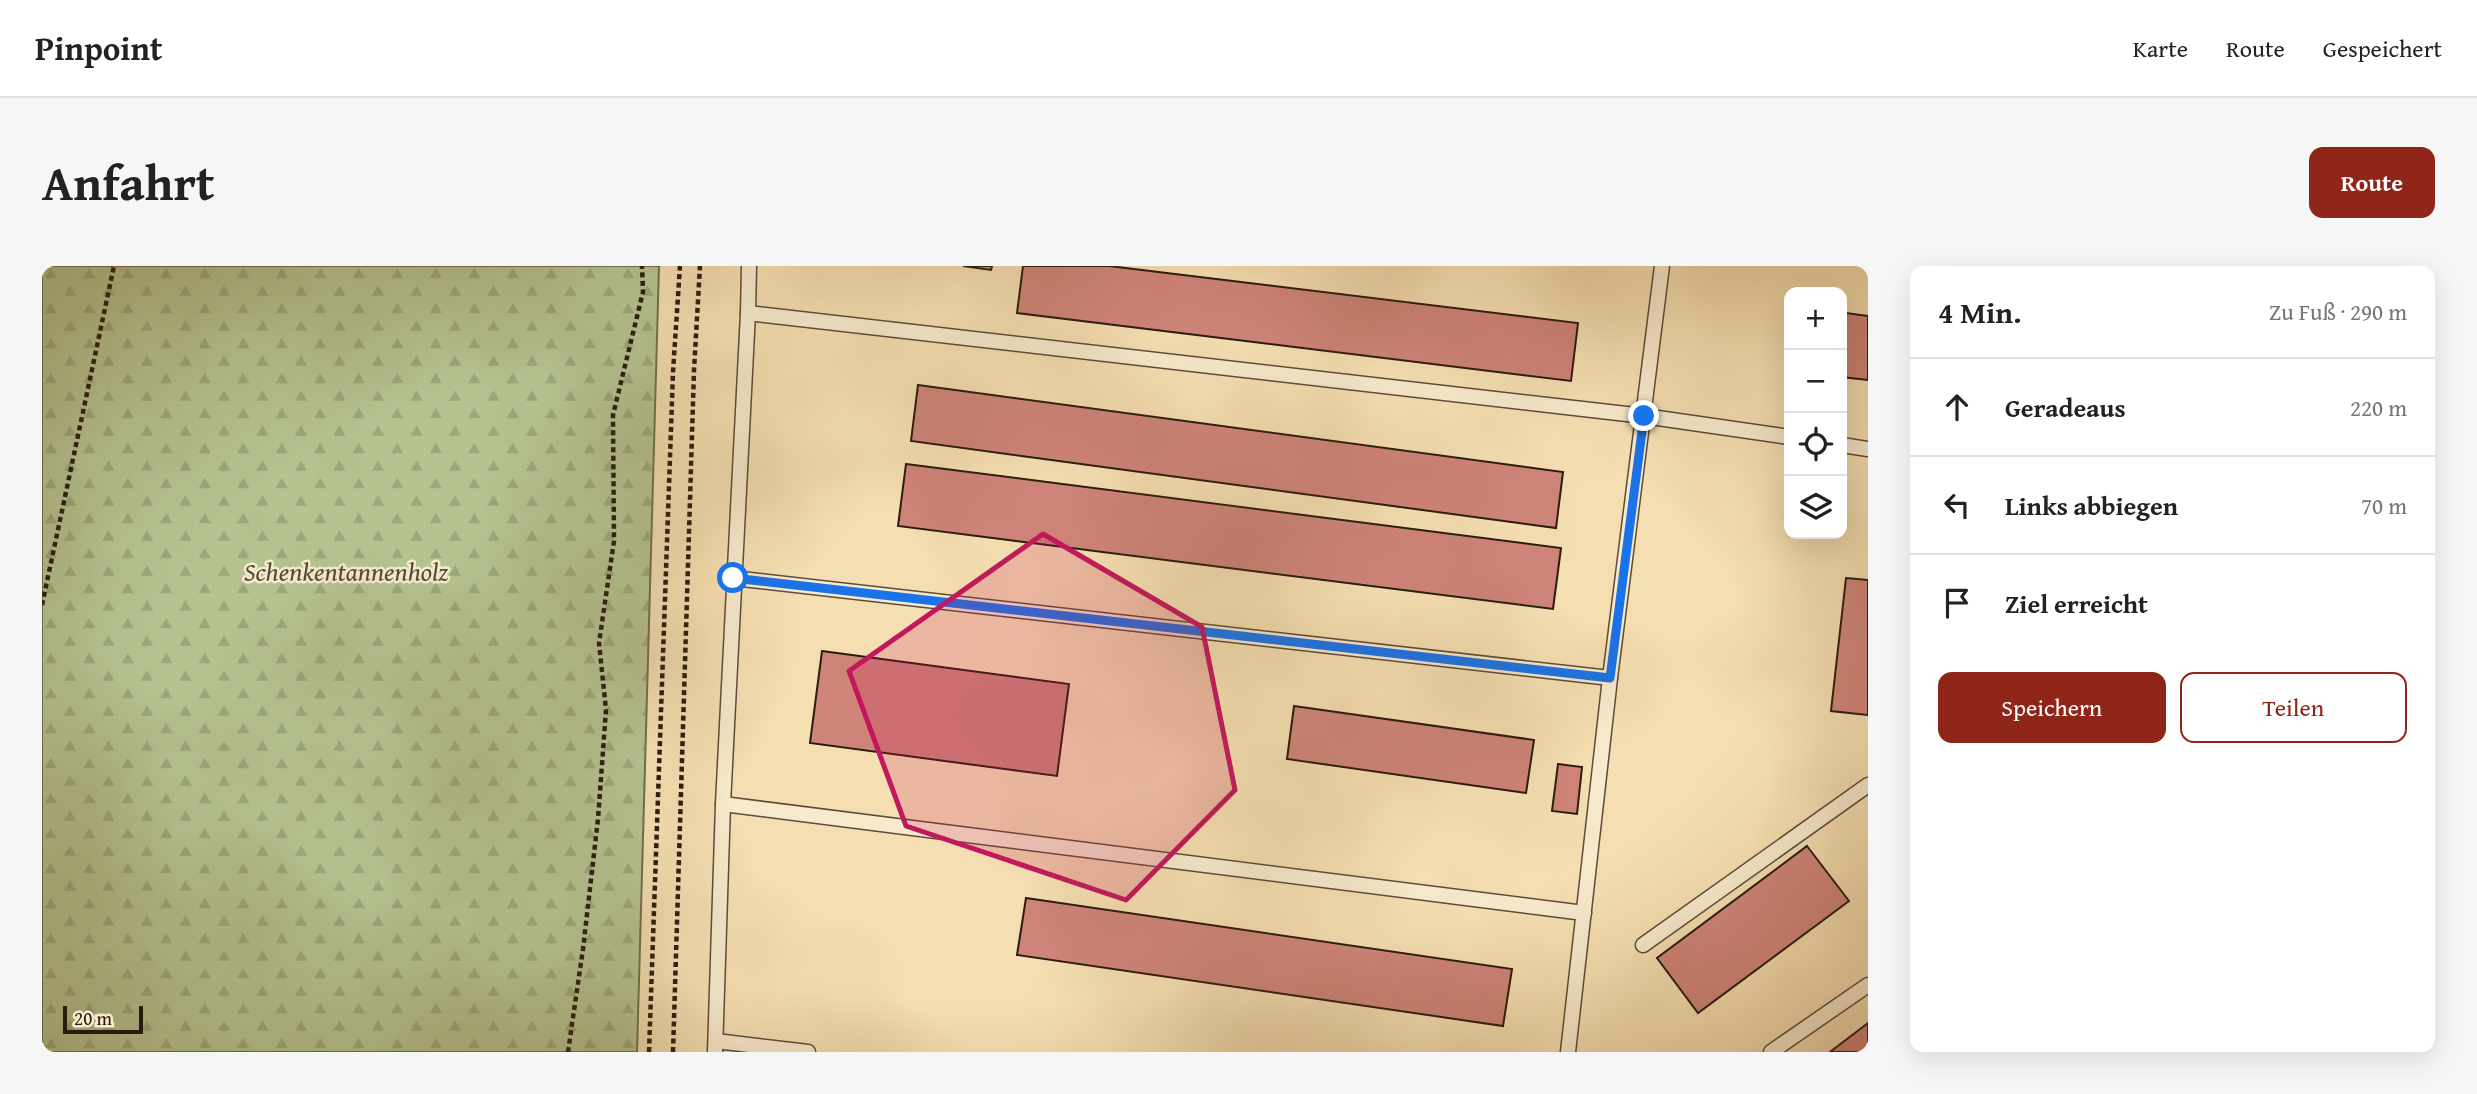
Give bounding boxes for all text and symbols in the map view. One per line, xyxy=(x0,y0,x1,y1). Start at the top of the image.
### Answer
text: Pinpoint xyxy=(35,24,162,72)
text: Karte xyxy=(2133,31,2188,66)
text: Route xyxy=(2226,31,2285,66)
text: Gespeichert xyxy=(2323,31,2442,66)
text: Anfahrt xyxy=(42,146,215,218)
button: Route xyxy=(2309,147,2435,218)
map controls xyxy=(1784,287,1847,539)
button: + xyxy=(1784,287,1847,350)
text: 4 Min. xyxy=(1938,290,2021,334)
text: Zu Fuß · 290 m xyxy=(2269,295,2407,328)
button: − xyxy=(1784,350,1847,413)
icon: ahead xyxy=(1938,388,1976,426)
text: Geradeaus xyxy=(2005,388,2126,427)
text: 220 m xyxy=(2350,391,2407,424)
route end xyxy=(1628,400,1659,431)
button: locate xyxy=(1784,413,1847,476)
button: layers xyxy=(1784,476,1847,539)
icon: left xyxy=(1938,486,1976,524)
text: Links abbiegen xyxy=(2005,486,2178,525)
text: 70 m xyxy=(2361,489,2407,522)
park label: Schenkentannenholz xyxy=(244,552,448,591)
route start xyxy=(717,562,748,593)
icon: arrive xyxy=(1938,584,1976,622)
text: Ziel erreicht xyxy=(2005,584,2148,623)
button: Speichern xyxy=(1938,672,2166,743)
button: Teilen xyxy=(2180,672,2407,743)
scale bar xyxy=(63,1003,144,1035)
text: 20 m xyxy=(74,1004,112,1032)

